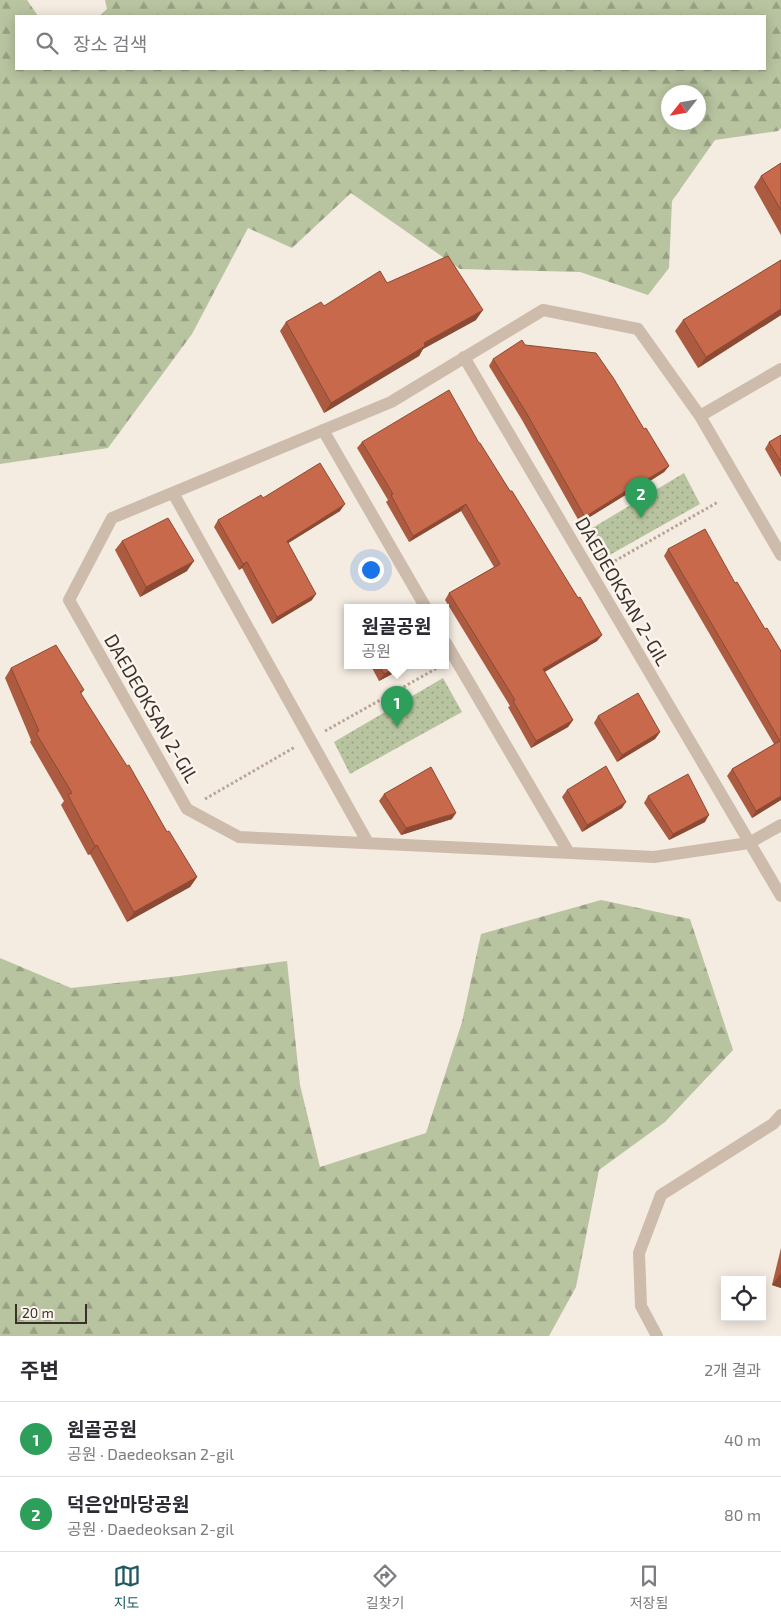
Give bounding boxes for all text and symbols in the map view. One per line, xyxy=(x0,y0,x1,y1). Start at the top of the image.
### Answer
search box xyxy=(15,15,766,70)
icon: search xyxy=(33,29,61,57)
text: 장소 검색 xyxy=(73,32,147,55)
north arrow xyxy=(661,85,706,130)
pin: 2 xyxy=(625,477,657,518)
street label: DAEDEOKSAN 2-GIL xyxy=(571,512,675,670)
your location xyxy=(358,557,384,583)
popup xyxy=(344,604,449,669)
text: 원골공원 xyxy=(362,614,431,637)
street label: DAEDEOKSAN 2-GIL xyxy=(100,629,204,787)
text: 공원 xyxy=(362,641,391,660)
pin: 1 xyxy=(381,686,413,727)
map controls xyxy=(721,1276,766,1321)
button: locate xyxy=(721,1276,766,1321)
scale bar xyxy=(15,1301,88,1324)
text: 20 m xyxy=(22,1304,54,1321)
text: 주변 xyxy=(20,1357,59,1382)
text: 2개 결과 xyxy=(704,1360,761,1379)
text: 원골공원 xyxy=(67,1417,137,1440)
text: 1 xyxy=(33,1430,39,1449)
text: 40 m xyxy=(724,1430,761,1449)
text: 공원 · Daedeoksan 2-gil xyxy=(67,1444,234,1463)
text: 덕은안마당공원 xyxy=(67,1492,189,1515)
text: 2 xyxy=(31,1505,41,1524)
text: 80 m xyxy=(724,1505,761,1524)
text: 공원 · Daedeoksan 2-gil xyxy=(67,1519,234,1538)
tab: 지도 xyxy=(113,1562,141,1612)
tab: 길찾기 xyxy=(366,1562,404,1612)
tab: 저장됨 xyxy=(630,1562,668,1612)

